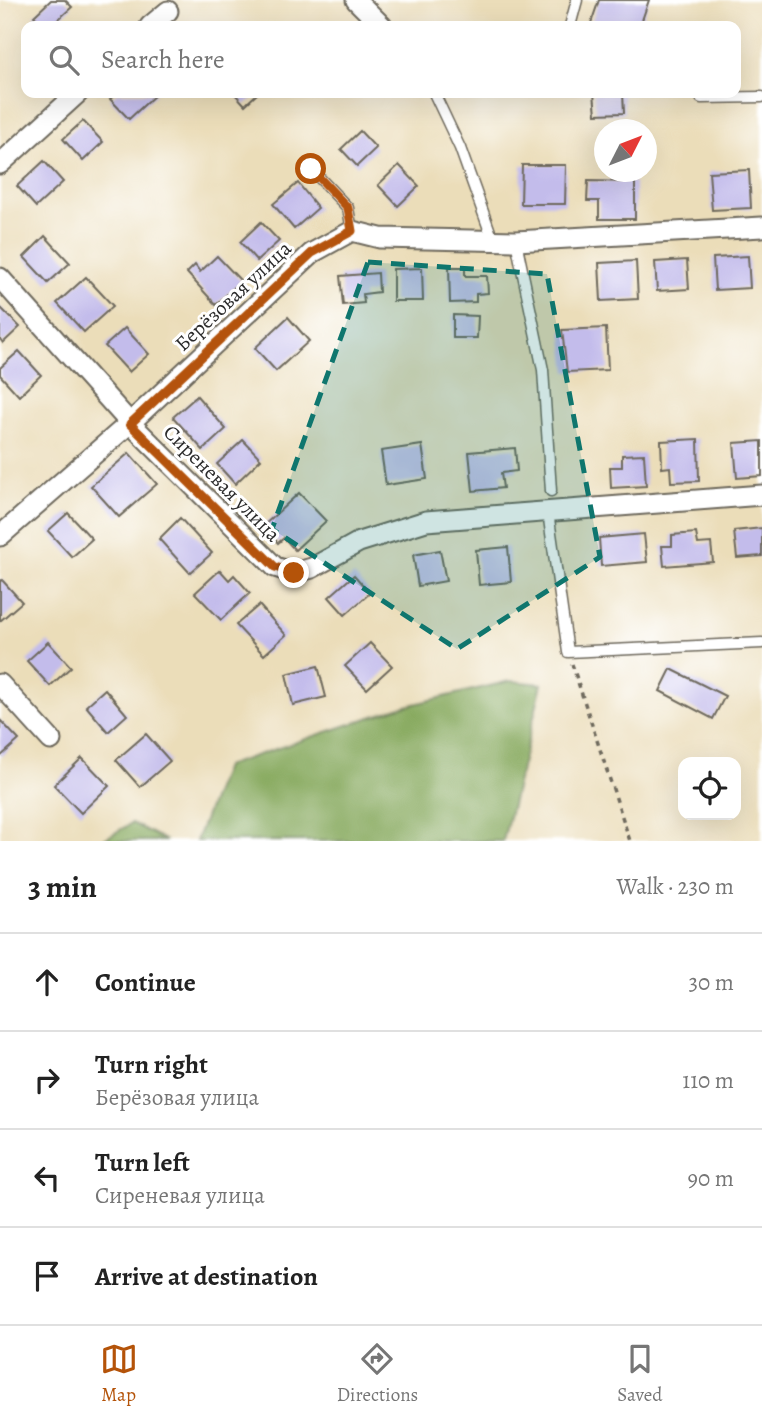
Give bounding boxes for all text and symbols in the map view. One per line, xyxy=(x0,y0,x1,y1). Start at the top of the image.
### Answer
search box xyxy=(21,21,741,98)
icon: search xyxy=(45,41,83,79)
text: Search here xyxy=(101,42,225,77)
north arrow xyxy=(594,119,657,182)
route start xyxy=(295,153,326,184)
street label: Берёзовая улица xyxy=(169,234,298,357)
street label: Сиреневая улица xyxy=(157,418,287,548)
route end xyxy=(278,557,309,588)
map controls xyxy=(678,757,741,820)
button: locate xyxy=(678,757,741,820)
text: 3 min xyxy=(28,867,97,907)
text: Walk · 230 m xyxy=(617,871,734,902)
icon: ahead xyxy=(28,963,66,1001)
text: Continue xyxy=(95,965,196,1000)
text: 30 m xyxy=(688,967,734,998)
text: Turn right xyxy=(95,1047,208,1082)
icon: right xyxy=(28,1061,66,1099)
text: 110 m xyxy=(682,1065,734,1096)
text: Берёзовая улица xyxy=(95,1082,259,1113)
text: Turn left xyxy=(95,1145,190,1180)
icon: left xyxy=(28,1159,66,1197)
text: 90 m xyxy=(688,1163,734,1194)
text: Сиреневая улица xyxy=(95,1180,265,1211)
icon: arrive xyxy=(28,1257,66,1295)
text: Arrive at destination xyxy=(95,1259,318,1294)
tab: Map xyxy=(100,1340,138,1408)
tab: Directions xyxy=(337,1340,418,1408)
tab: Saved xyxy=(617,1340,662,1408)

